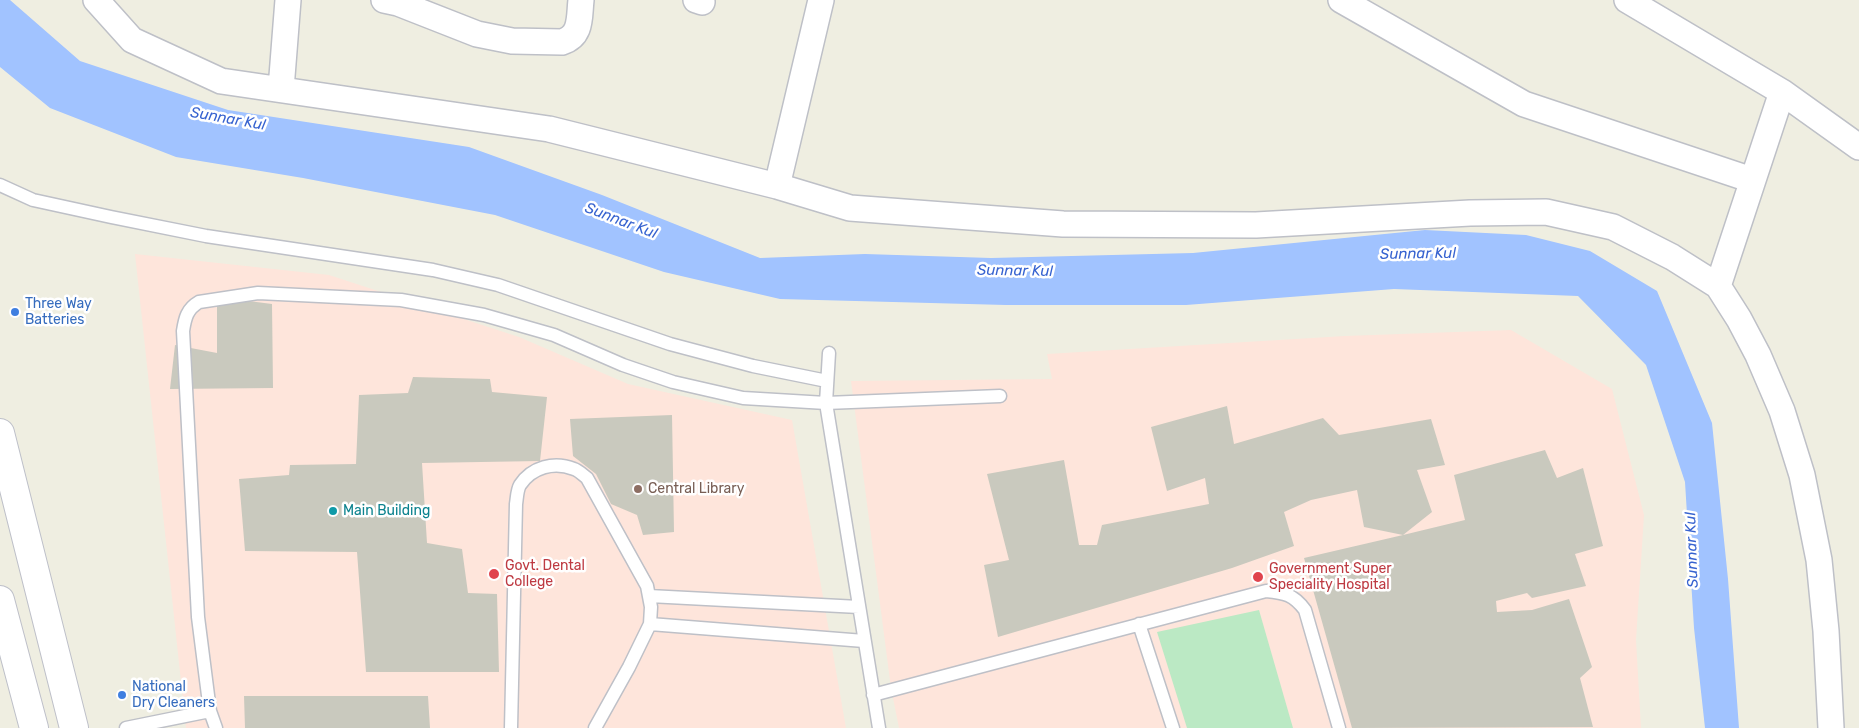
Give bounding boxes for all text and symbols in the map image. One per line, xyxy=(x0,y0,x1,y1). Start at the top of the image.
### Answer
water label: Sunnar Kul xyxy=(189,104,267,134)
water label: Sunnar Kul xyxy=(582,199,660,243)
water label: Sunnar Kul xyxy=(1380,244,1456,264)
water label: Sunnar Kul xyxy=(977,261,1053,281)
place label: Three Way Batteries xyxy=(25,296,92,328)
marker: Three Way Batteries xyxy=(9,306,21,318)
place label: Central Library xyxy=(648,481,744,497)
marker: Central Library xyxy=(632,483,644,495)
place label: Main Building xyxy=(343,503,430,519)
marker: Main Building xyxy=(327,505,339,517)
water label: Sunnar Kul xyxy=(1682,512,1702,588)
place label: Govt. Dental College xyxy=(505,558,585,590)
place label: Government Super Speciality Hospital xyxy=(1269,561,1392,594)
marker: Govt. Dental College xyxy=(487,567,501,581)
marker: Government Super Speciality Hospital xyxy=(1251,570,1265,584)
place label: National Dry Cleaners xyxy=(132,679,215,712)
marker: National Dry Cleaners xyxy=(116,689,128,701)

